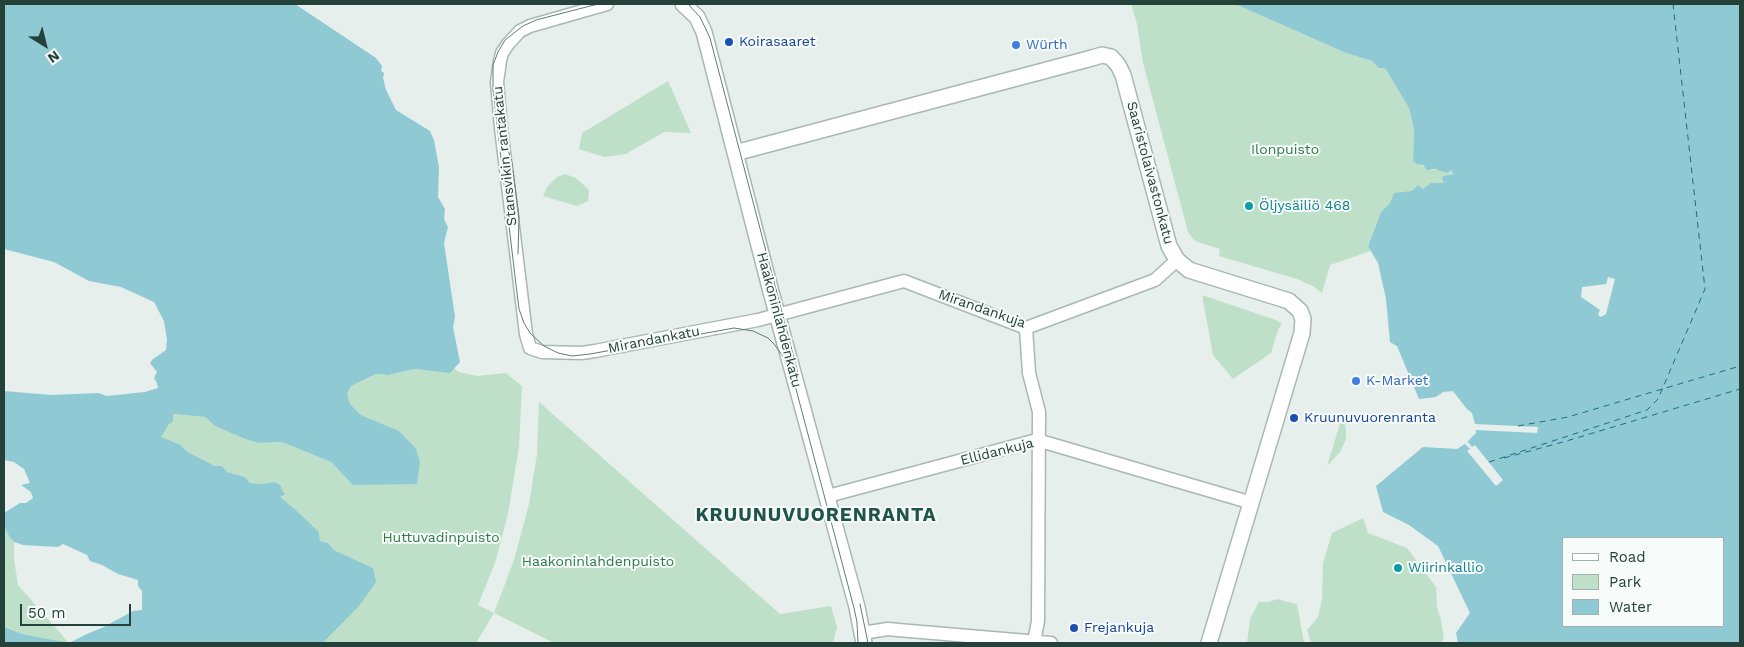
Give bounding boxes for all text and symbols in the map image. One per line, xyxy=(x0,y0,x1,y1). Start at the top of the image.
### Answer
north arrow xyxy=(20,20,70,70)
place label: Koirasaaret xyxy=(739,34,816,50)
marker: Koirasaaret xyxy=(723,36,735,48)
place label: Würth xyxy=(1026,37,1068,53)
marker: Würth xyxy=(1010,39,1022,51)
text: N xyxy=(45,48,63,67)
street label: Stansvikin rantakatu xyxy=(489,85,521,227)
street label: Saaristolaivastonkatu xyxy=(1123,100,1177,246)
park label: Ilonpuisto xyxy=(1251,142,1319,158)
place label: Öljysäiliö 468 xyxy=(1259,198,1350,214)
marker: Öljysäiliö 468 xyxy=(1243,200,1255,212)
street label: Haakoninlahdenkatu xyxy=(753,250,805,390)
street label: Mirandankuja xyxy=(936,286,1028,332)
street label: Mirandankatu xyxy=(607,323,701,357)
place label: K-Market xyxy=(1366,373,1428,389)
marker: K-Market xyxy=(1350,375,1362,387)
place label: Kruunuvuorenranta xyxy=(1304,410,1436,426)
marker: Kruunuvuorenranta xyxy=(1288,412,1300,424)
street label: Ellidankuja xyxy=(959,435,1035,469)
district label: KRUUNUVUORENRANTA xyxy=(693,504,939,526)
park label: Huttuvadinpuisto xyxy=(382,530,500,546)
legend xyxy=(1562,537,1724,627)
text: Road xyxy=(1609,548,1646,566)
park label: Haakoninlahdenpuisto xyxy=(522,554,674,570)
place label: Wiirinkallio xyxy=(1408,560,1483,576)
marker: Wiirinkallio xyxy=(1392,562,1404,574)
text: Park xyxy=(1609,573,1641,591)
scale bar xyxy=(22,594,134,626)
text: Water xyxy=(1609,598,1652,616)
text: 50 m xyxy=(28,604,65,622)
place label: Frejankuja xyxy=(1084,620,1154,636)
marker: Frejankuja xyxy=(1068,622,1080,634)

